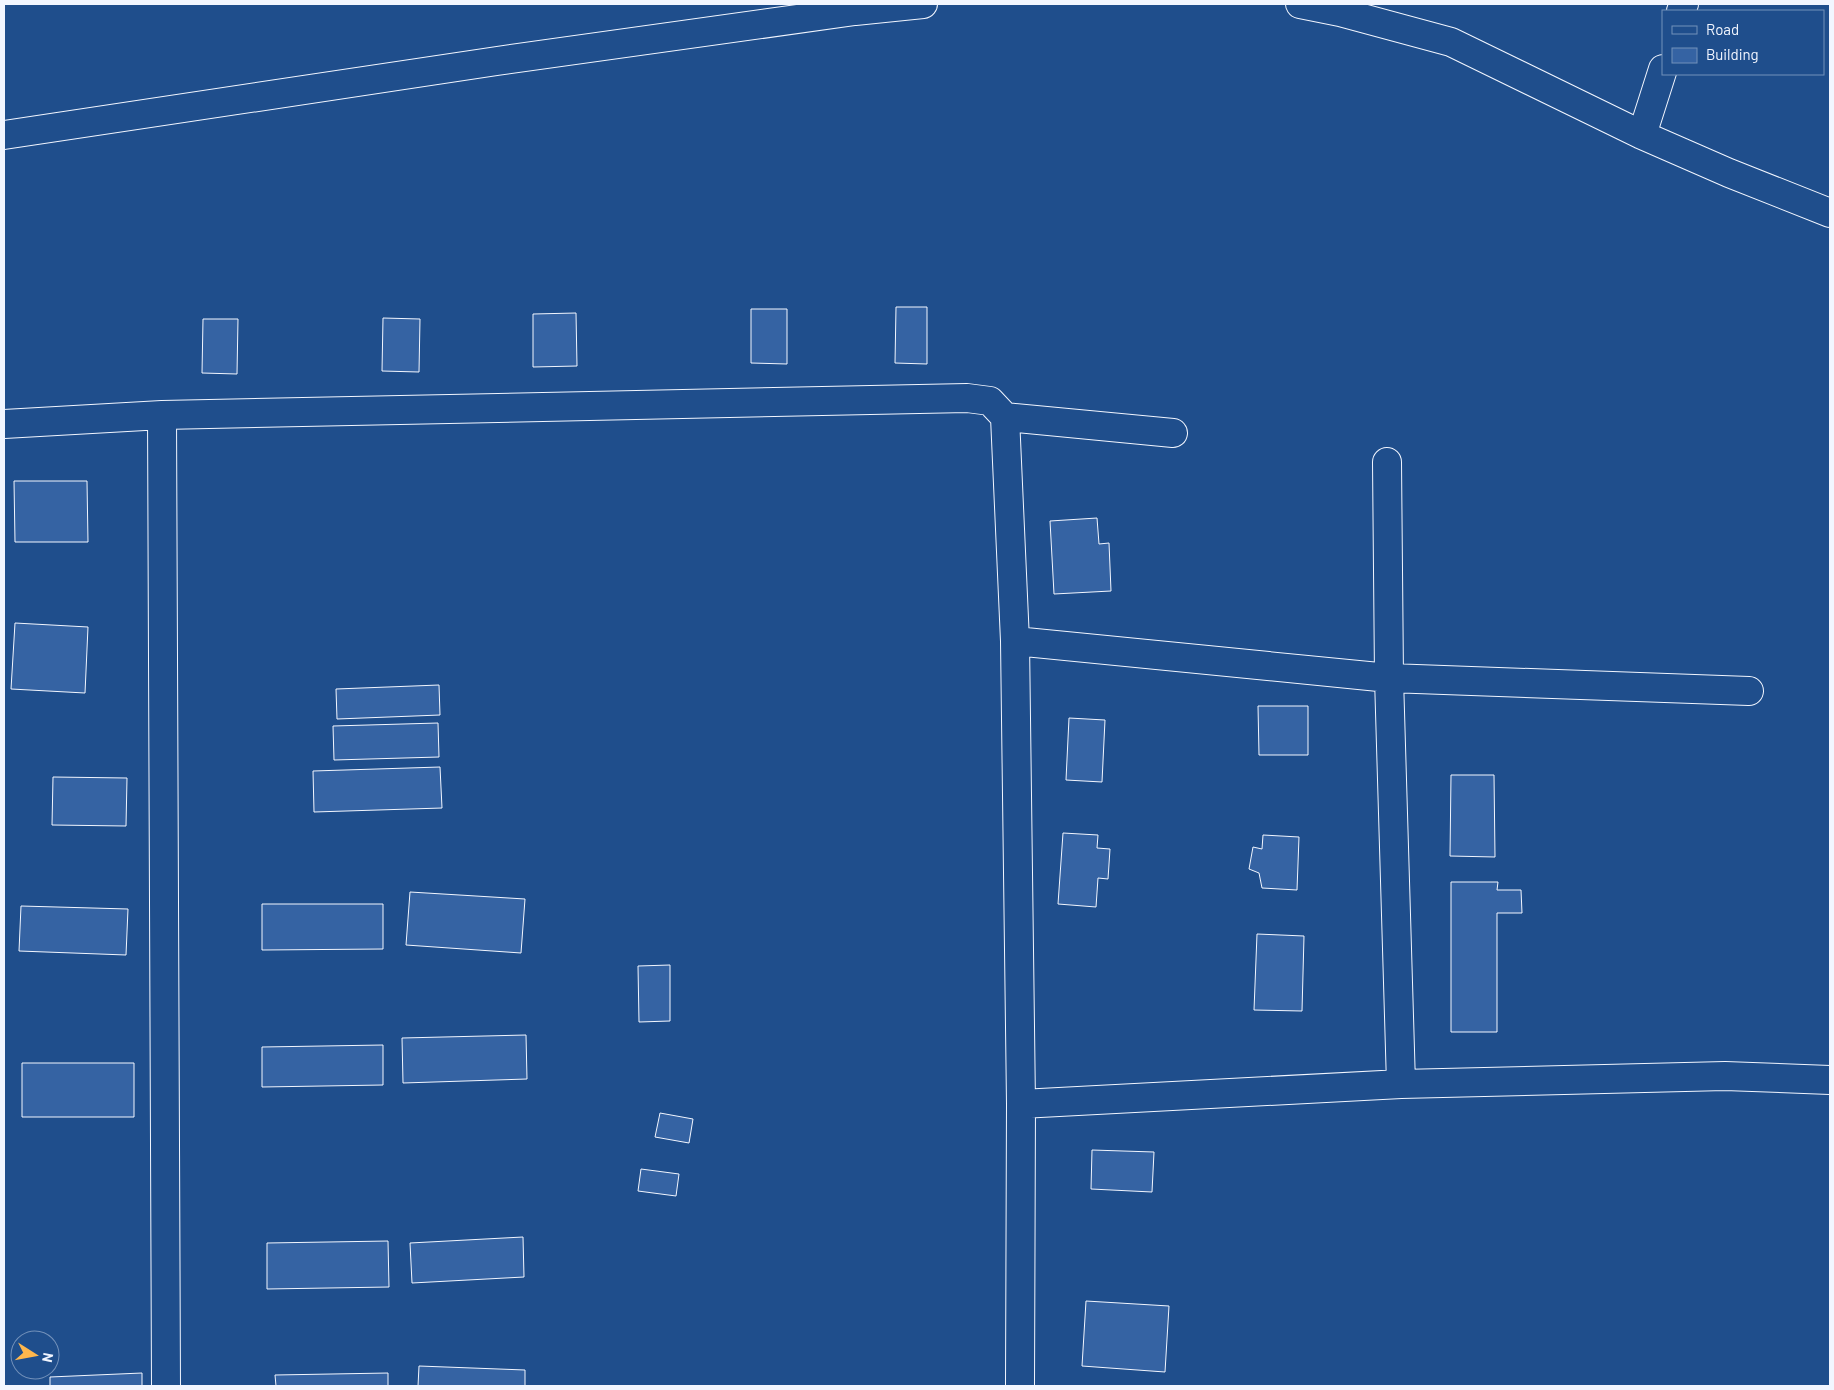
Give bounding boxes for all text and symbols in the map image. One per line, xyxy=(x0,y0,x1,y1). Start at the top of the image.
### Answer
legend xyxy=(1662,10,1824,75)
text: Road xyxy=(1706,20,1739,38)
text: Building xyxy=(1706,45,1759,63)
north arrow xyxy=(10,1330,60,1380)
text: N xyxy=(39,1351,57,1364)

